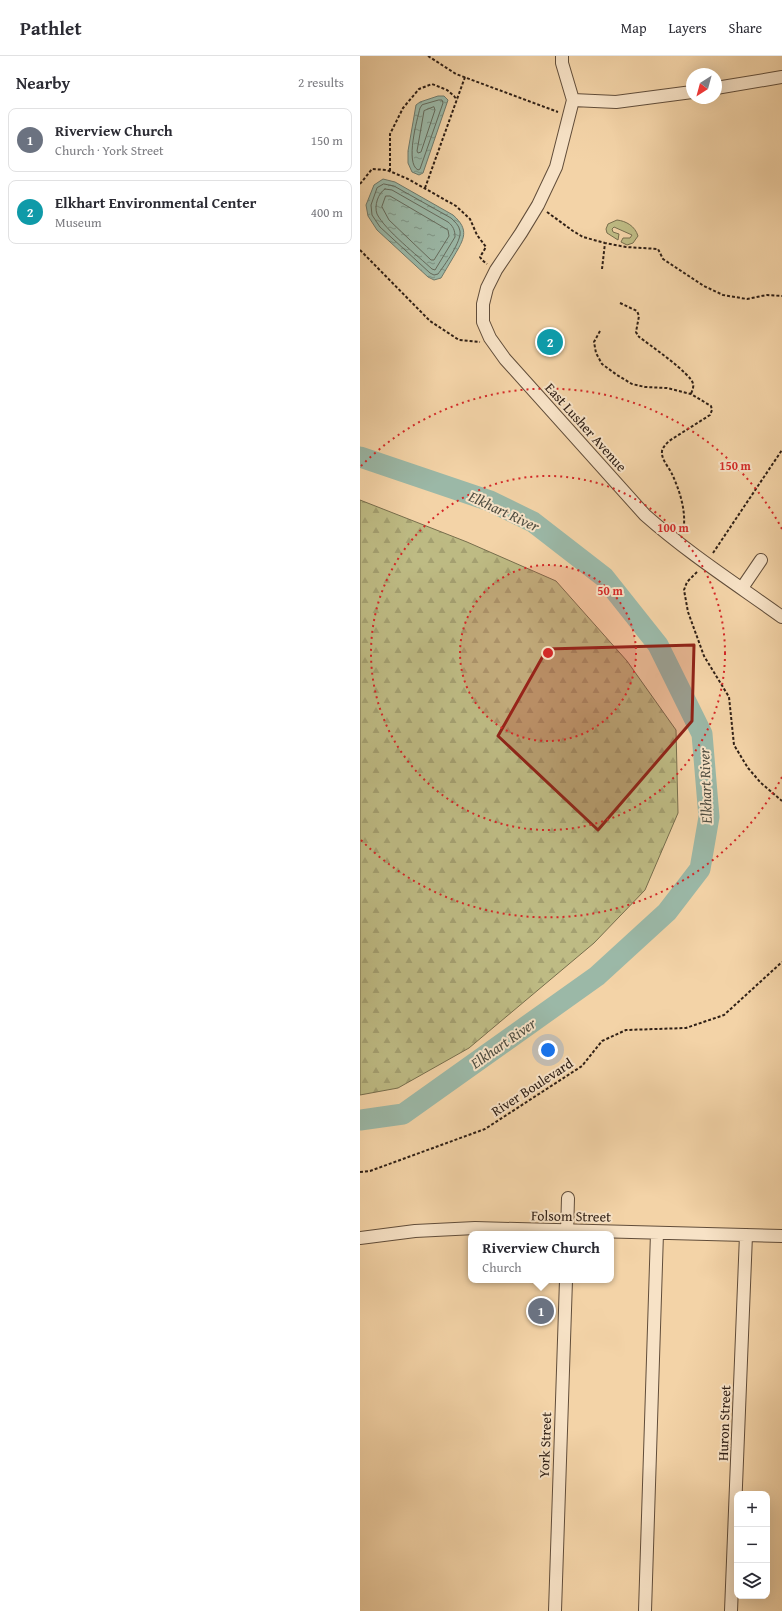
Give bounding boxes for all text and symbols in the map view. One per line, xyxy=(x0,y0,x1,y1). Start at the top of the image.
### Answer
text: Pathlet xyxy=(20,14,82,42)
text: Map xyxy=(621,18,647,38)
text: Layers xyxy=(669,18,707,38)
text: Share xyxy=(729,18,762,38)
north arrow xyxy=(686,68,722,104)
text: Nearby xyxy=(16,70,70,95)
text: 2 results xyxy=(298,73,344,92)
text: Riverview Church xyxy=(55,120,173,141)
text: 1 xyxy=(27,131,33,150)
text: 150 m xyxy=(311,131,343,150)
text: Church · York Street xyxy=(55,141,164,160)
text: Elkhart Environmental Center xyxy=(55,192,256,213)
text: 2 xyxy=(27,203,33,222)
text: 400 m xyxy=(311,203,343,222)
text: Museum xyxy=(55,213,102,232)
pin: 2 xyxy=(537,327,563,357)
street label: East Lusher Avenue xyxy=(541,378,632,476)
text: 150 m xyxy=(719,457,752,474)
water label: Elkhart River xyxy=(464,485,543,537)
text: 100 m xyxy=(657,519,690,536)
text: 50 m xyxy=(597,582,623,599)
centre of rings xyxy=(541,646,555,660)
water label: Elkhart River xyxy=(693,747,717,825)
water label: Elkhart River xyxy=(465,1012,540,1074)
your location xyxy=(538,1040,558,1060)
street label: River Boulevard xyxy=(487,1053,577,1121)
street label: Folsom Street xyxy=(531,1205,611,1227)
popup xyxy=(468,1231,614,1283)
text: Riverview Church xyxy=(482,1237,600,1258)
text: Church xyxy=(482,1258,522,1277)
pin: 1 xyxy=(528,1296,554,1326)
street label: Huron Street xyxy=(713,1385,735,1461)
street label: York Street xyxy=(534,1412,556,1478)
map controls xyxy=(734,1491,770,1599)
button: + xyxy=(734,1491,770,1527)
button: − xyxy=(734,1527,770,1563)
button: layers xyxy=(734,1563,770,1599)

